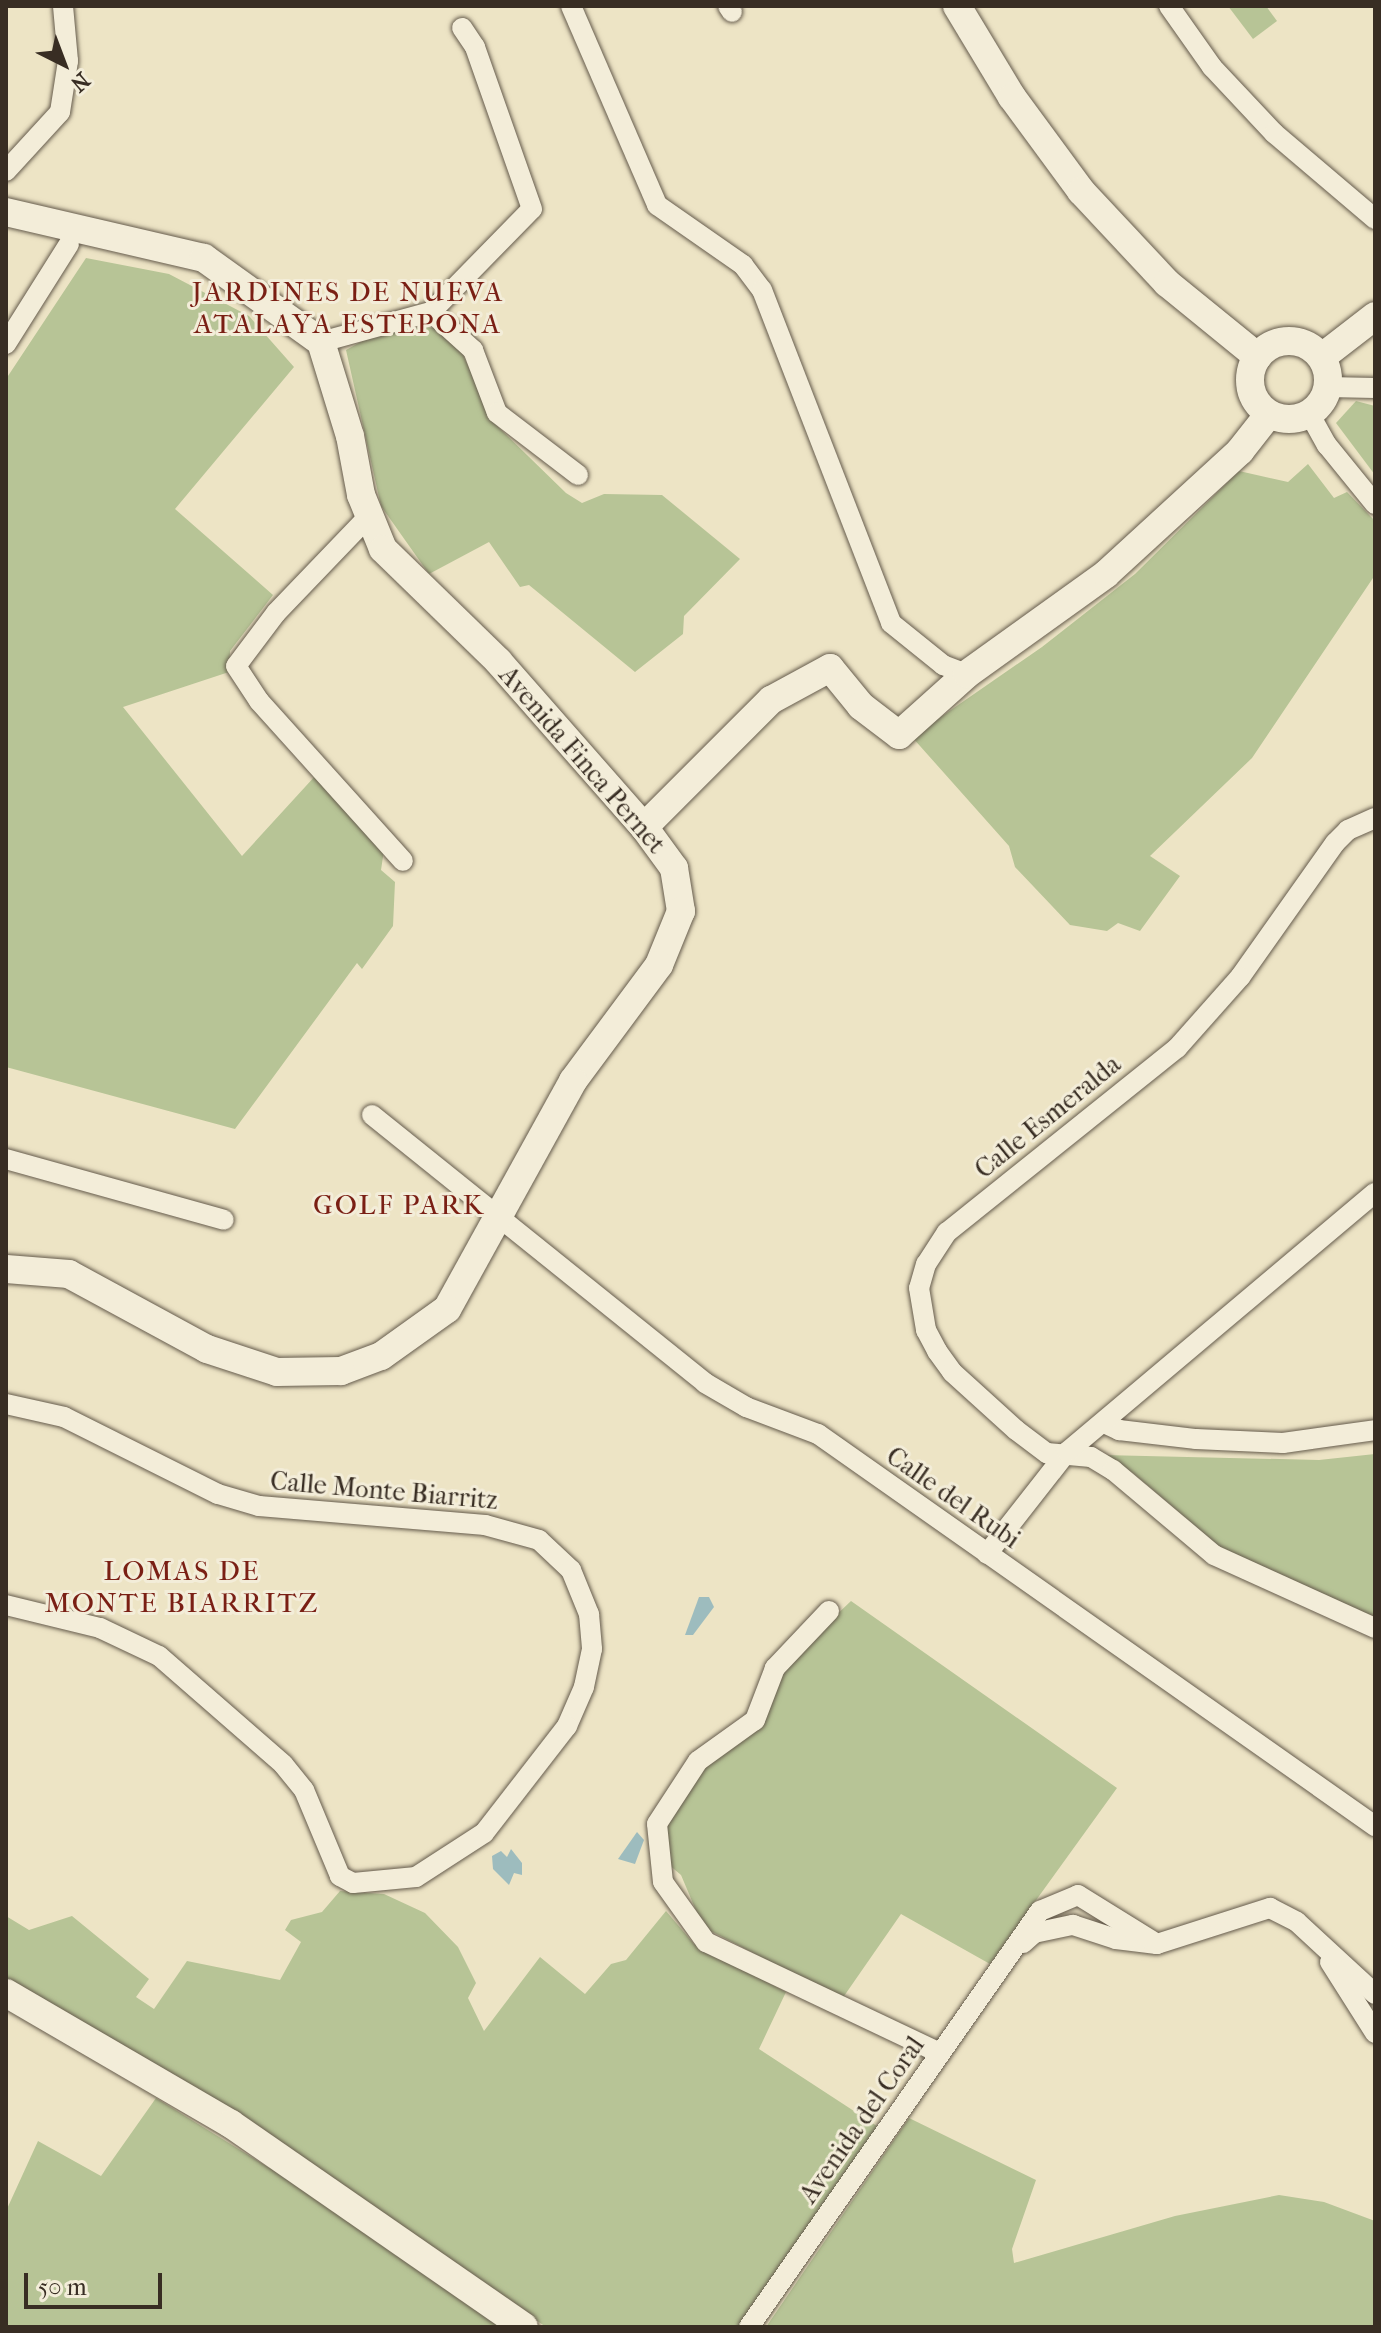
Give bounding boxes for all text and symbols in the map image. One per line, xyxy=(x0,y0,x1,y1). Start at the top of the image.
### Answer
north arrow xyxy=(24,24,104,104)
text: N xyxy=(65,67,95,97)
district label: JARDINES DE NUEVA ATALAYA ESTEPONA xyxy=(192,275,504,341)
street label: Avenida Finca Pernet xyxy=(492,660,672,860)
street label: Calle Esmeralda xyxy=(969,1049,1127,1185)
district label: GOLF PARK xyxy=(313,1188,485,1222)
street label: Calle del Rubi xyxy=(880,1440,1026,1556)
street label: Calle Monte Biarritz xyxy=(269,1466,499,1516)
district label: LOMAS DE MONTE BIARRITZ xyxy=(44,1554,320,1620)
street label: Avenida del Coral xyxy=(793,2031,931,2209)
scale bar xyxy=(28,2257,166,2307)
text: 50 m xyxy=(38,2273,87,2301)

